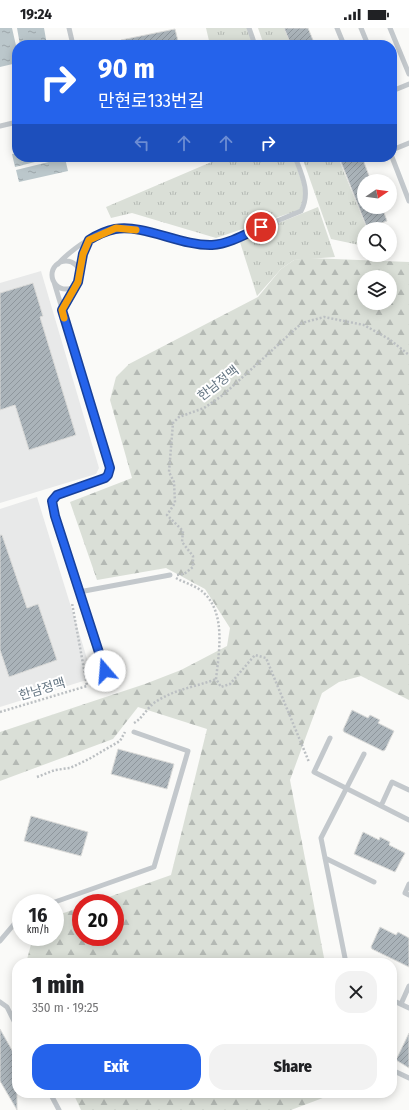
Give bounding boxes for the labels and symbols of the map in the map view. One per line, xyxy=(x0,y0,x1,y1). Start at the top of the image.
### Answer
north arrow xyxy=(357,174,397,214)
pin xyxy=(244,210,278,244)
street label: 한남정맥 xyxy=(195,362,241,404)
position arrow xyxy=(84,650,126,692)
street label: 한남정맥 xyxy=(17,675,67,703)
speed limit sign: 20 xyxy=(72,894,124,946)

